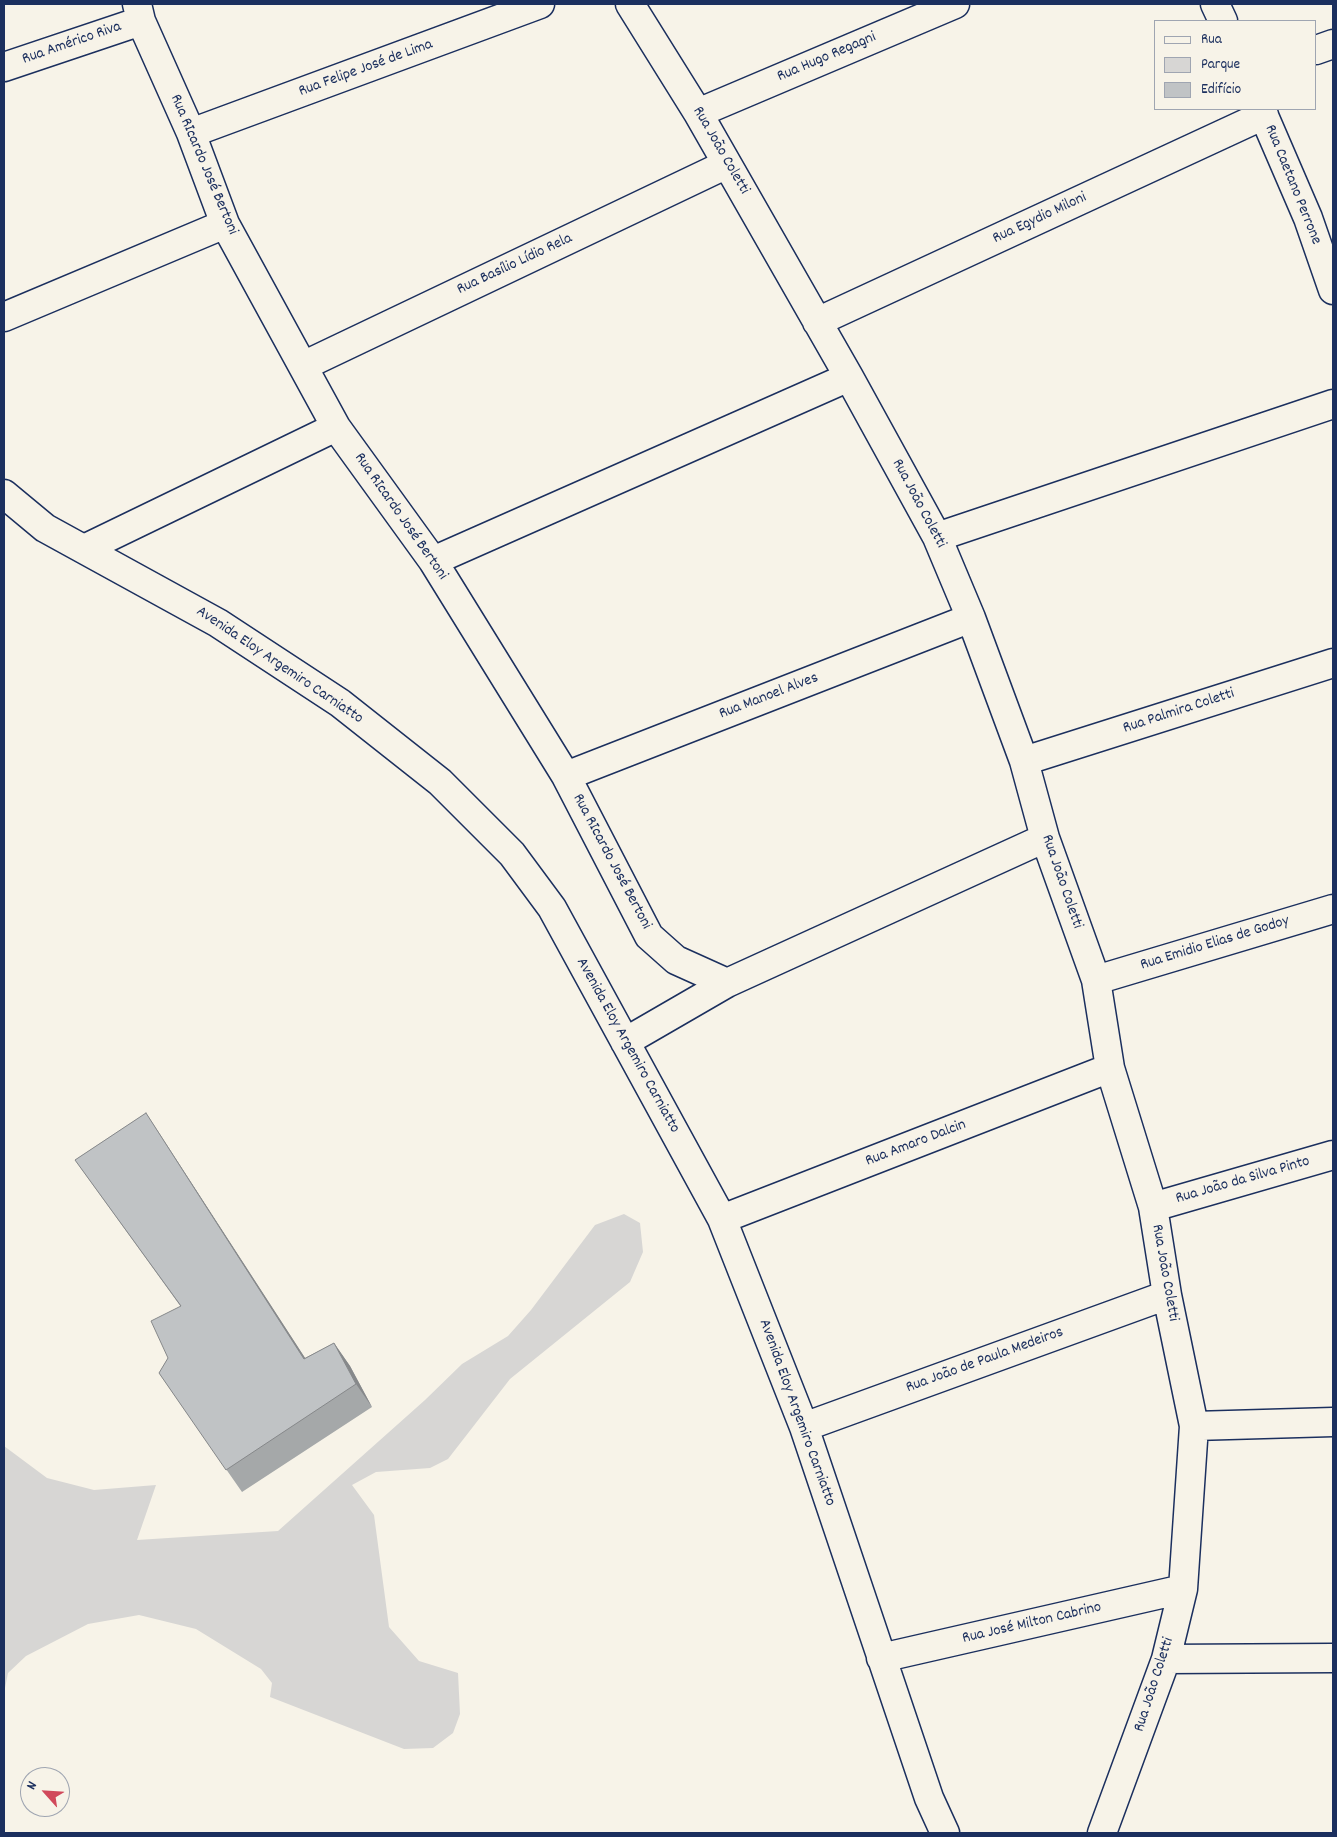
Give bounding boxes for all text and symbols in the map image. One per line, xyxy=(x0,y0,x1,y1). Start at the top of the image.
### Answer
street label: Rua Américo Riva xyxy=(20,18,124,70)
legend xyxy=(1154,20,1317,110)
street label: Rua Hugo Regagni xyxy=(775,29,879,87)
text: Rua xyxy=(1201,29,1222,51)
street label: Rua Felipe José de Lima xyxy=(296,36,436,102)
text: Parque xyxy=(1201,54,1240,76)
text: Edifício xyxy=(1201,79,1241,101)
street label: Rua RIcardo José Bertoni xyxy=(165,92,241,238)
street label: Rua João Coletti xyxy=(687,104,753,198)
street label: Rua Caetano Perrone xyxy=(1259,122,1325,248)
street label: Rua Egydio Miloni xyxy=(990,189,1090,249)
street label: Rua Basílio Lídio Rela xyxy=(454,230,576,300)
street label: Rua RIcardo José Bertoni xyxy=(349,450,451,584)
street label: Rua João Coletti xyxy=(886,456,950,552)
street label: Avenida Eloy Argemiro Carniatto xyxy=(192,603,366,729)
street label: Rua Manoel Alves xyxy=(717,669,821,725)
street label: Rua Palmira Coletti xyxy=(1121,685,1237,739)
street label: Rua RIcardo José Bertoni xyxy=(567,791,655,933)
street label: Rua João Coletti xyxy=(1036,832,1086,932)
street label: Rua Emidio Elias de Godoy xyxy=(1138,912,1292,976)
street label: Avenida Eloy Argemiro Carniatto xyxy=(571,955,683,1137)
street label: Rua Amaro Dalcin xyxy=(863,1116,969,1172)
street label: Rua João da Silva Pinto xyxy=(1174,1153,1312,1209)
street label: Rua João Coletti xyxy=(1146,1223,1182,1323)
street label: Avenida Eloy Argemiro Carniatto xyxy=(753,1317,839,1509)
street label: Rua João de Paula Medeiros xyxy=(904,1324,1066,1398)
street label: Rua José Milton Cabrino xyxy=(961,1599,1103,1649)
street label: Rua João Coletti xyxy=(1131,1635,1179,1735)
north arrow xyxy=(20,1767,70,1817)
text: N xyxy=(22,1778,43,1793)

